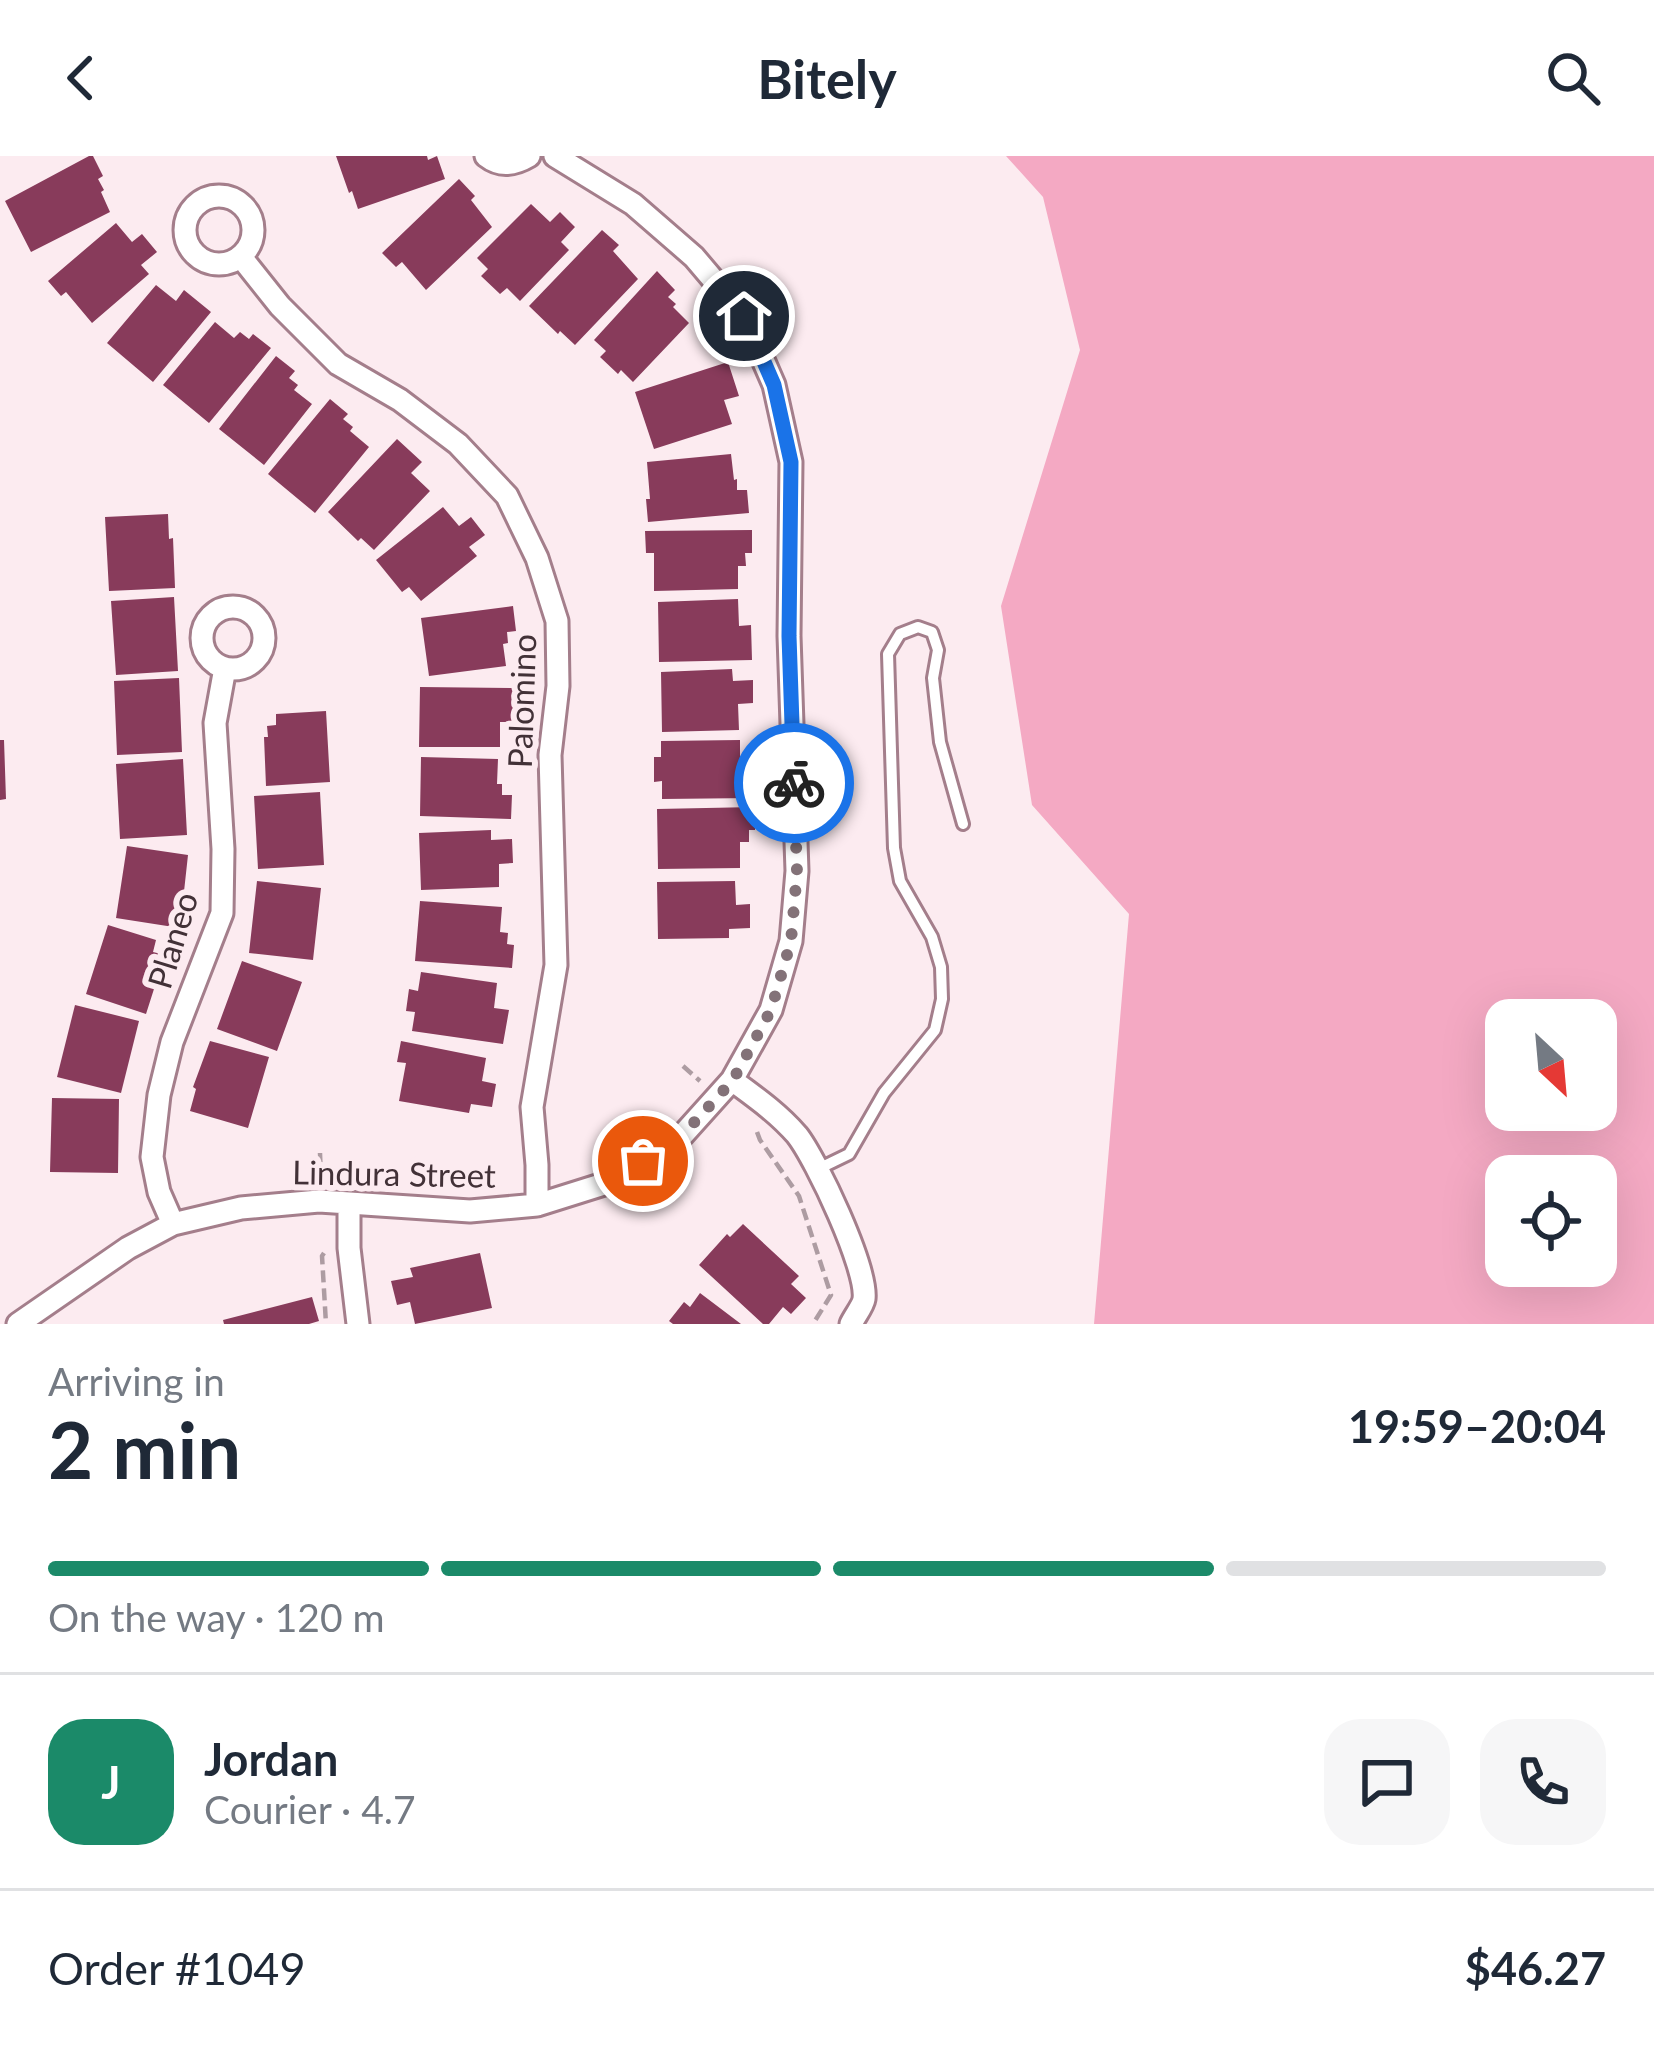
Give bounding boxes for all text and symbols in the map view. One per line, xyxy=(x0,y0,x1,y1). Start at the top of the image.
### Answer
icon: back xyxy=(48,45,114,111)
icon: search xyxy=(1540,45,1606,111)
text: Bitely xyxy=(757,46,897,111)
pin xyxy=(693,265,795,367)
icon: home xyxy=(711,283,777,349)
street label: Palomino xyxy=(499,633,543,769)
courier xyxy=(734,723,854,843)
icon: bike xyxy=(761,750,827,816)
street label: Planeo xyxy=(138,887,206,993)
north arrow xyxy=(1485,999,1617,1131)
map controls xyxy=(1485,999,1617,1287)
pin xyxy=(592,1110,694,1212)
icon: bag xyxy=(610,1128,676,1194)
street label: Lindura Street xyxy=(292,1151,496,1195)
button: locate xyxy=(1485,1155,1617,1287)
text: Arriving in xyxy=(48,1358,225,1404)
text: 19:59–20:04 xyxy=(1348,1399,1606,1453)
text: 2 min xyxy=(48,1402,241,1496)
text: On the way · 120 m xyxy=(48,1594,385,1640)
button: chat xyxy=(1324,1719,1450,1845)
button: phone xyxy=(1480,1719,1606,1845)
text: Jordan xyxy=(204,1732,338,1786)
text: J xyxy=(101,1755,121,1809)
text: Courier · 4.7 xyxy=(204,1786,416,1832)
text: Order #1049 xyxy=(48,1941,306,1995)
text: $46.27 xyxy=(1465,1941,1606,1995)

